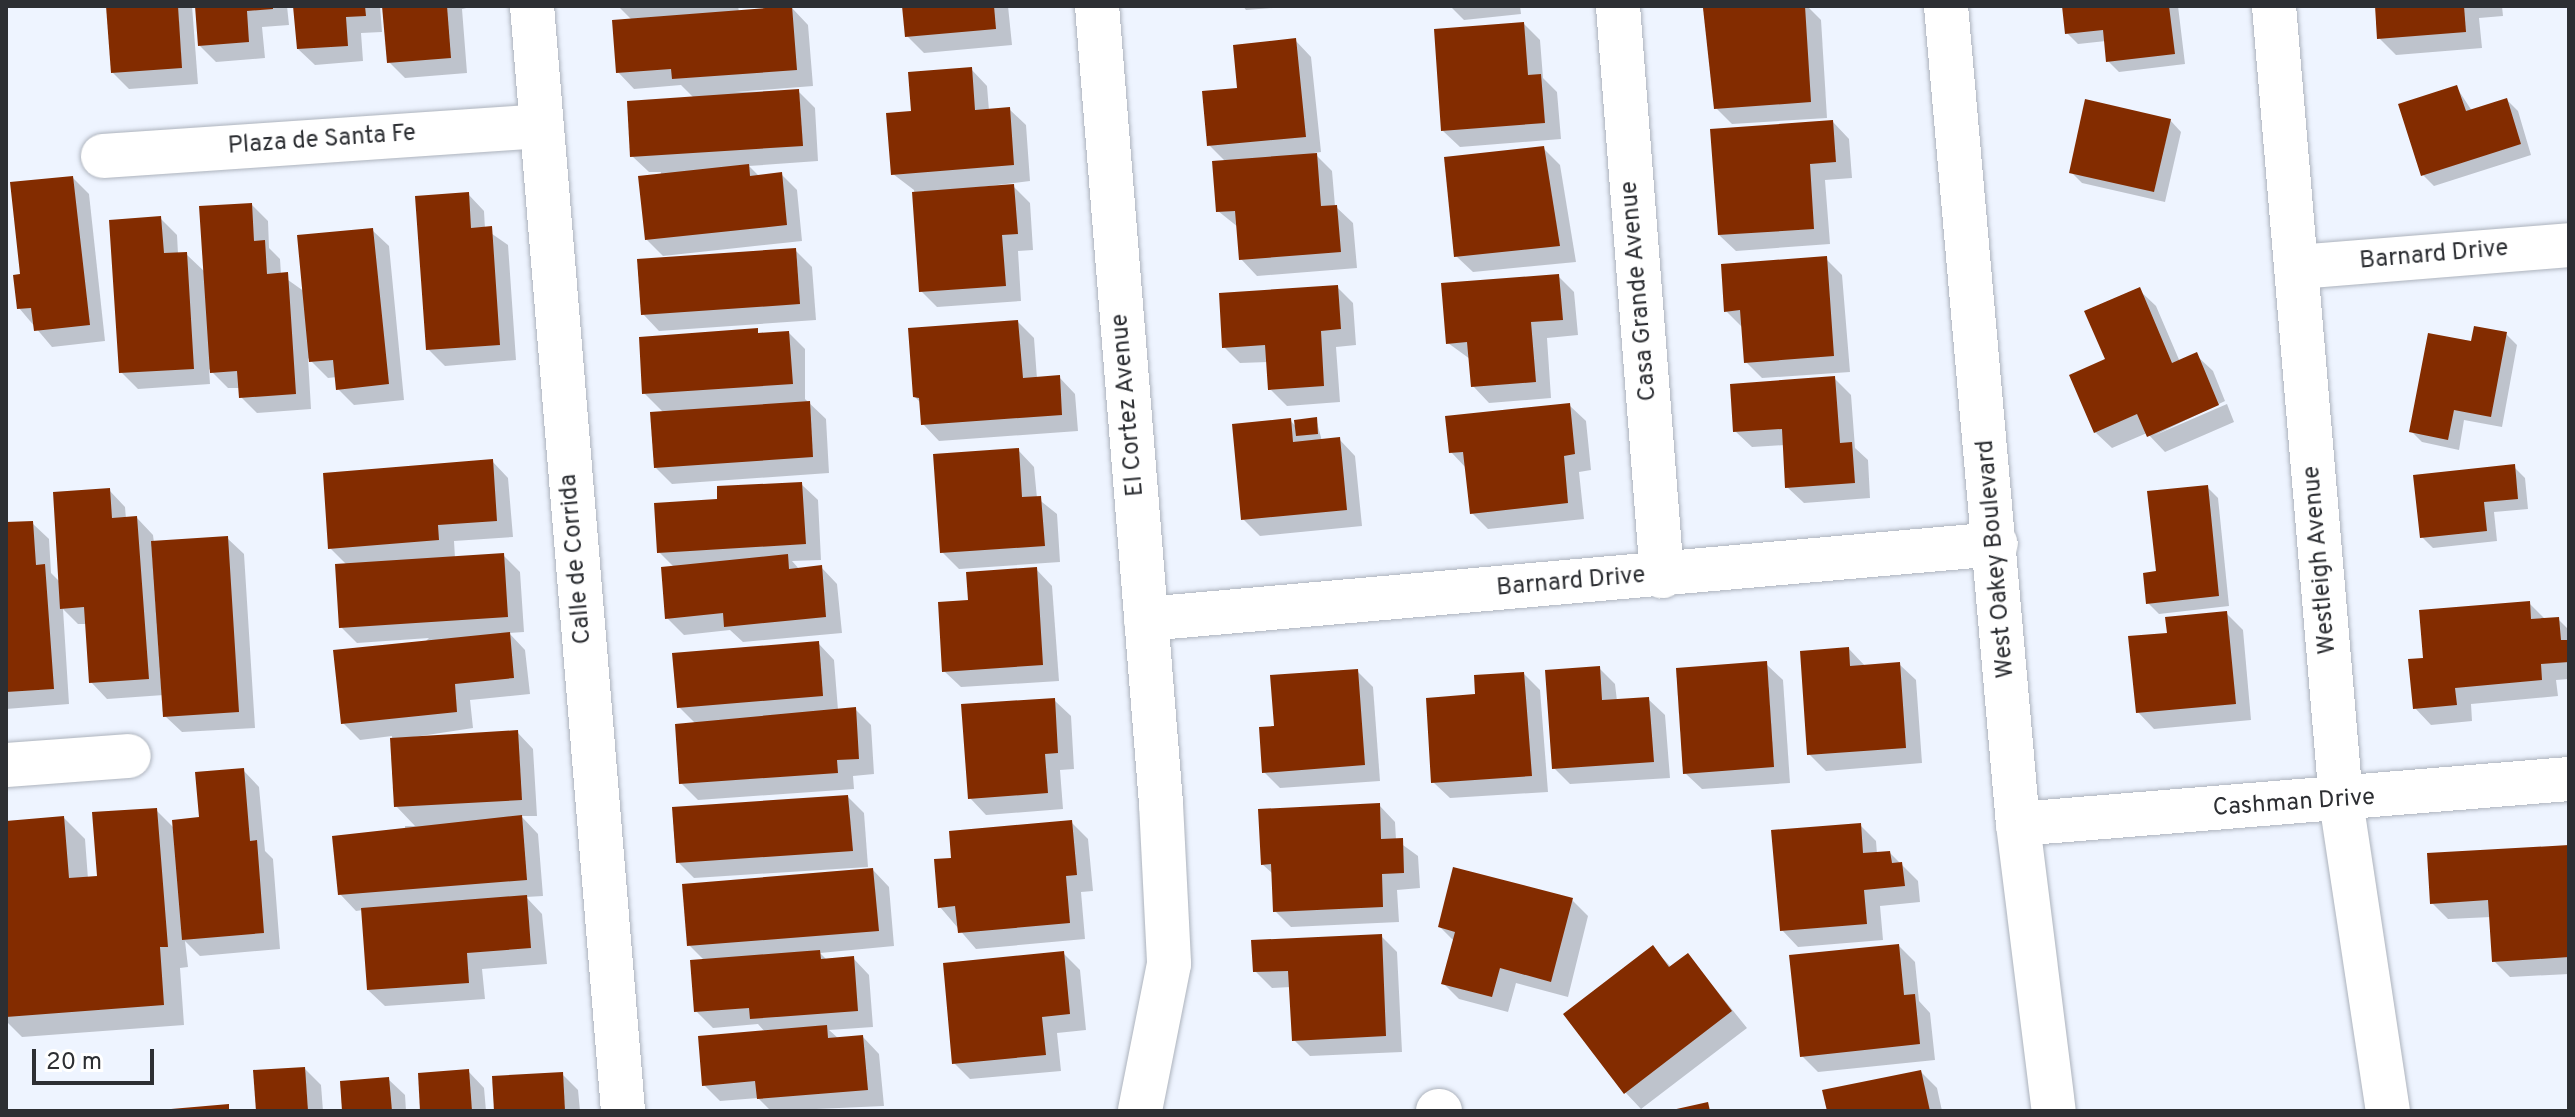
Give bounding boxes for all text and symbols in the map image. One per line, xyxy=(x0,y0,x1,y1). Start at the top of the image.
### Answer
street label: Plaza de Santa Fe xyxy=(227,120,417,162)
street label: Casa Grande Avenue xyxy=(1616,179,1664,403)
street label: Barnard Drive xyxy=(2358,235,2510,277)
street label: El Cortez Avenue xyxy=(1107,312,1151,498)
street label: West Oakey Boulevard xyxy=(1972,439,2022,679)
street label: Westleigh Avenue xyxy=(2298,464,2344,656)
street label: Calle de Corrida xyxy=(555,473,599,645)
street label: Barnard Drive xyxy=(1495,562,1647,604)
street label: Cashman Drive xyxy=(2212,784,2376,824)
scale bar xyxy=(36,1033,158,1083)
text: 20 m xyxy=(46,1048,102,1078)

